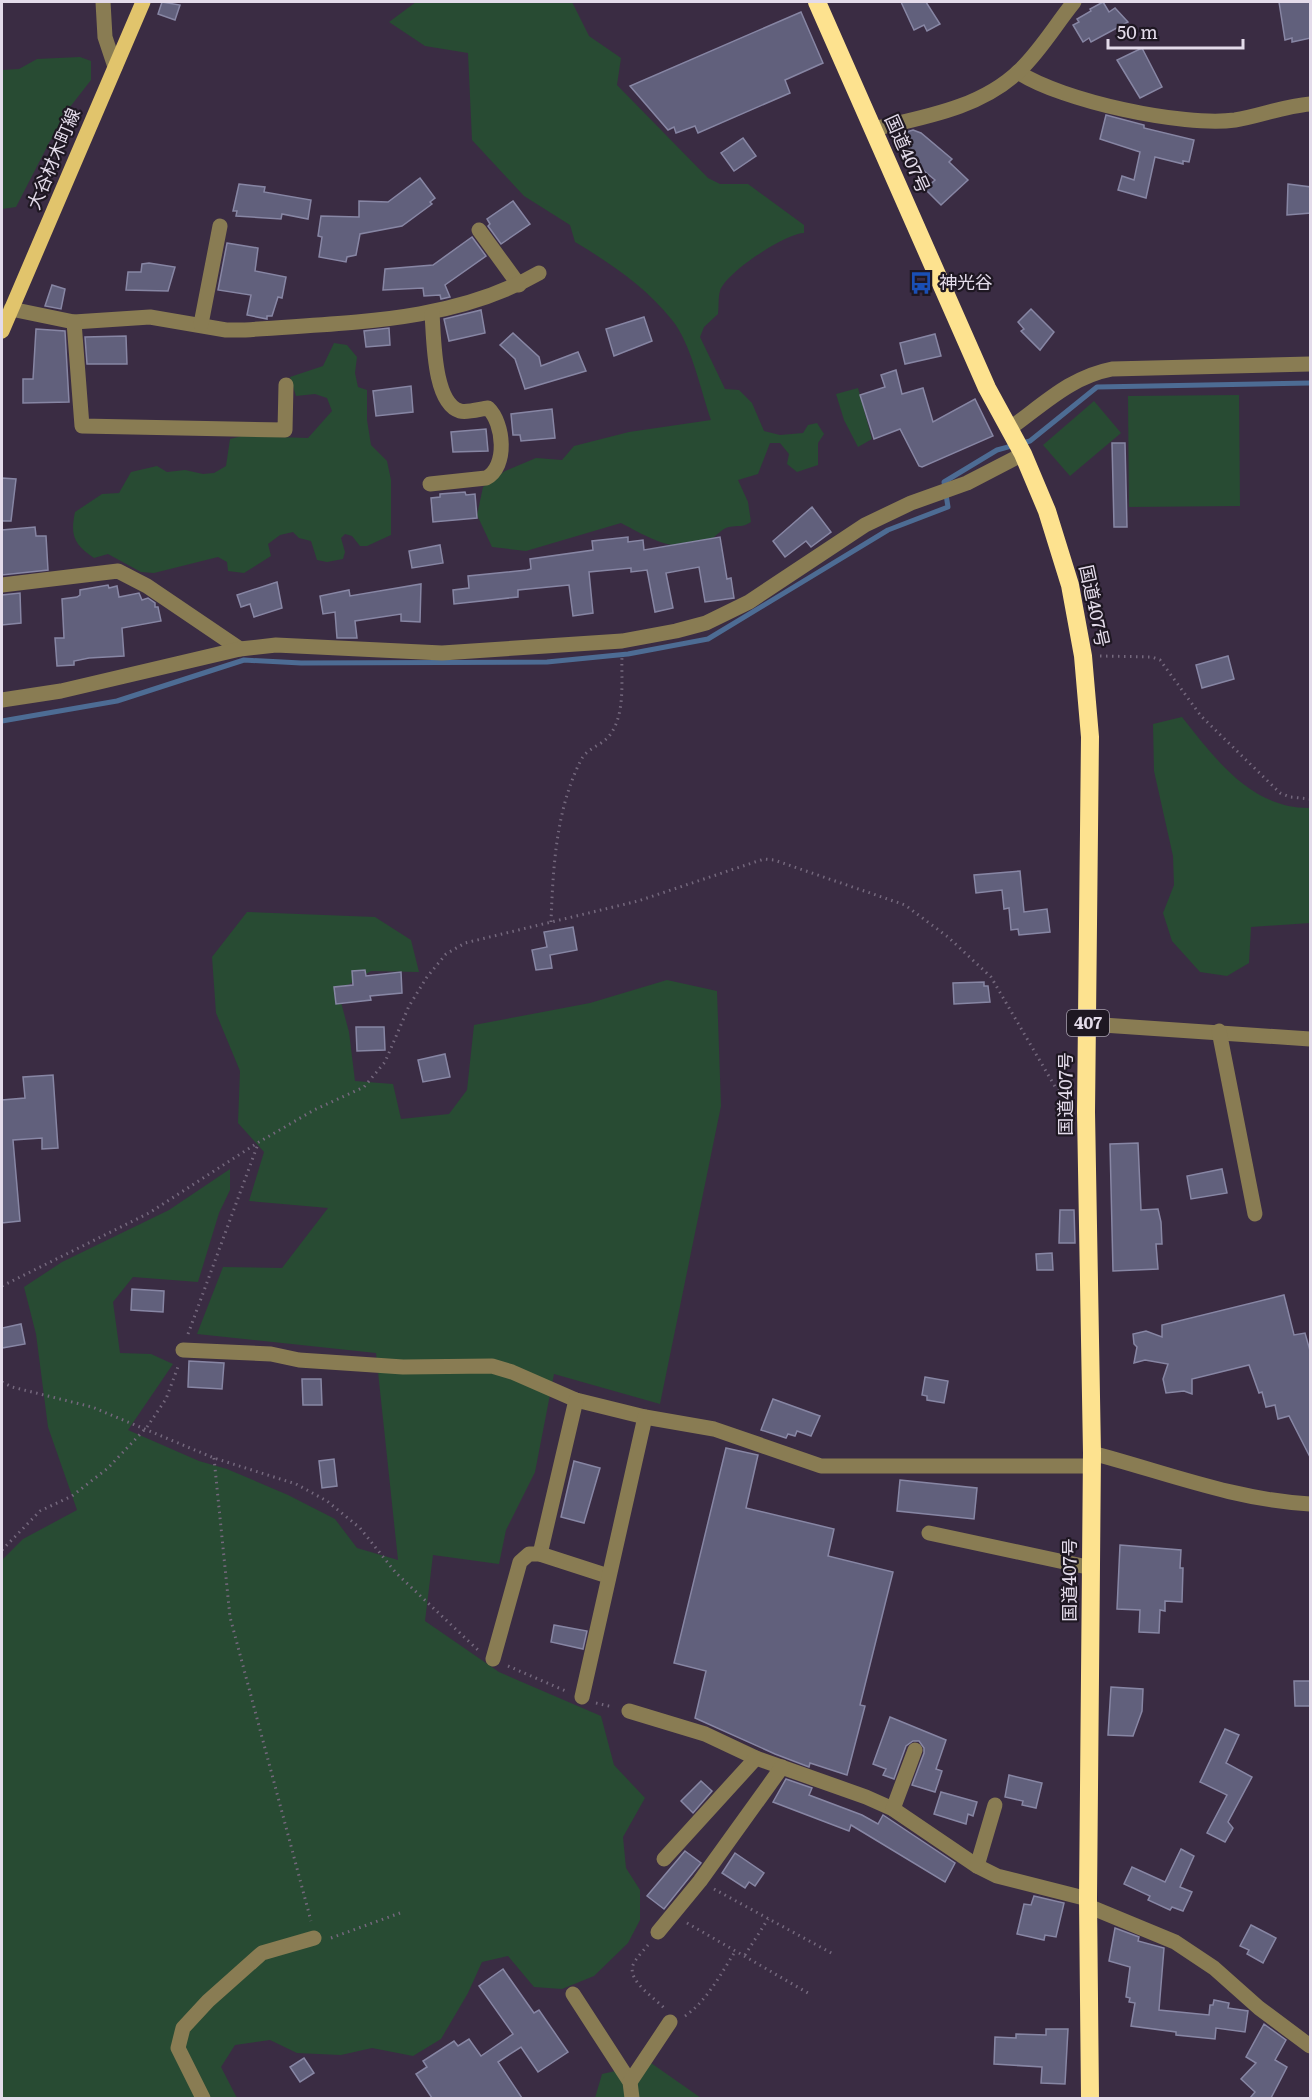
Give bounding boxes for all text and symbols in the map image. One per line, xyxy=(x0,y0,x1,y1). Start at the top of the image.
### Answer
scale bar xyxy=(1108,12,1243,50)
text: 50 m xyxy=(1117,18,1158,45)
street label: 大谷材木町線 xyxy=(19,103,86,213)
street label: 国道407号 xyxy=(879,110,938,197)
place label: 神光谷 xyxy=(939,268,993,295)
bus stop icon: 神光谷 xyxy=(908,270,934,296)
street label: 国道407号 xyxy=(1074,562,1117,649)
road number: 407 xyxy=(1067,1010,1109,1036)
street label: 国道407号 xyxy=(1051,1052,1078,1136)
street label: 国道407号 xyxy=(1055,1538,1082,1622)

